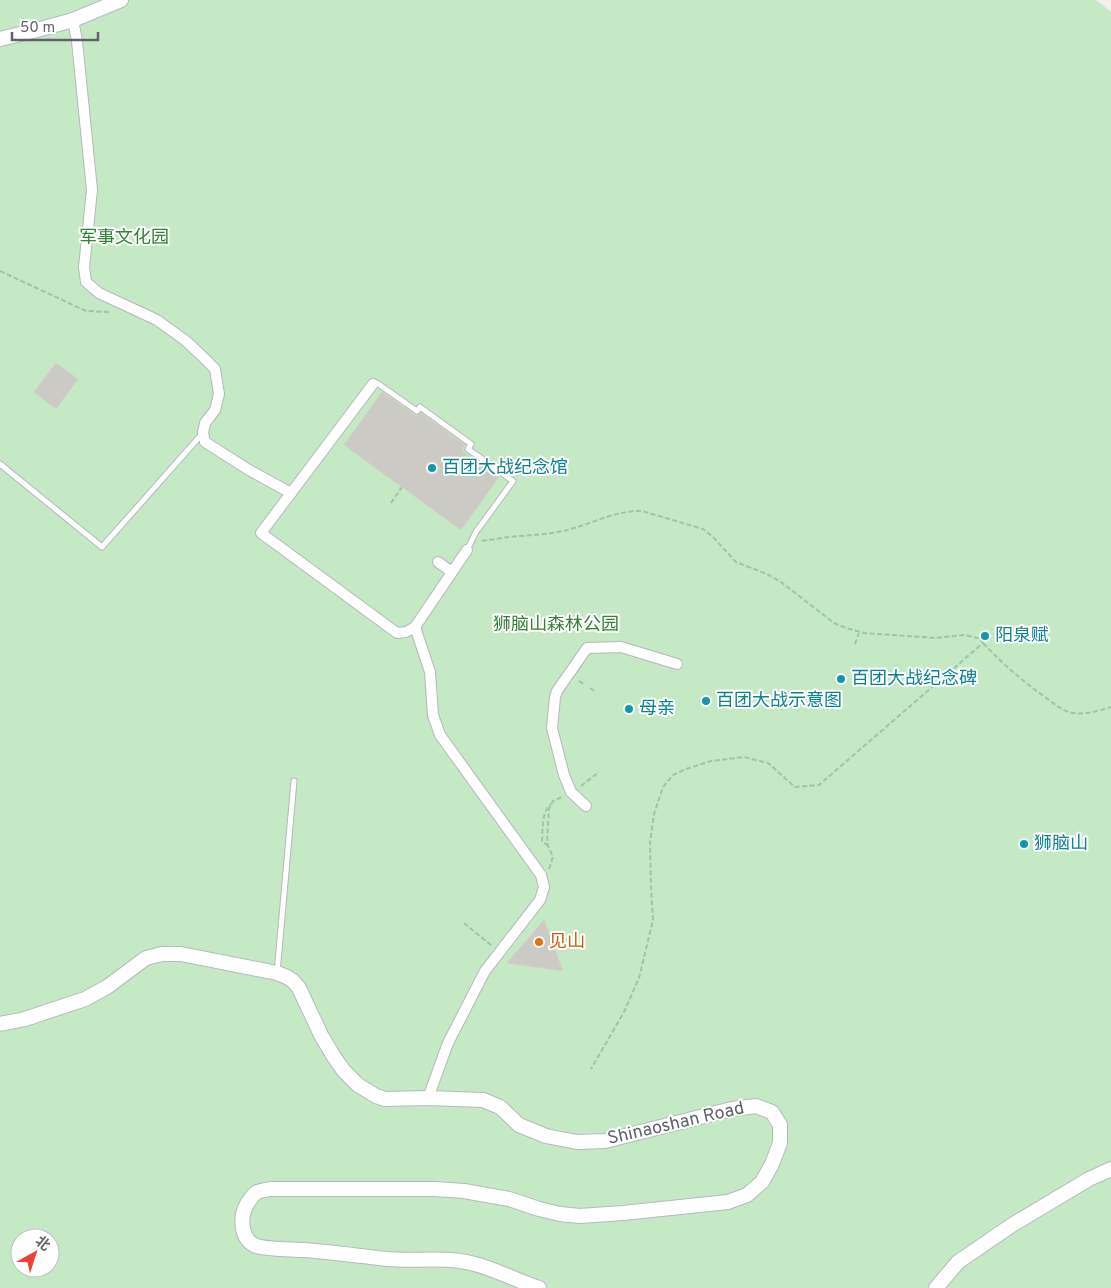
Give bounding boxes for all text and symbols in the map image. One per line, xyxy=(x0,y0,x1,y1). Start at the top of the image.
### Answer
scale bar xyxy=(12,10,99,42)
text: 50 m xyxy=(20,19,55,38)
park label: 军事文化园 xyxy=(79,227,169,250)
place label: 百团大战纪念馆 xyxy=(442,457,568,480)
marker: 百团大战纪念馆 xyxy=(426,462,438,474)
park label: 狮脑山森林公园 xyxy=(493,614,619,637)
place label: 阳泉赋 xyxy=(995,625,1049,648)
marker: 阳泉赋 xyxy=(979,630,991,642)
place label: 百团大战纪念碑 xyxy=(851,668,977,691)
marker: 百团大战纪念碑 xyxy=(835,673,847,685)
place label: 百团大战示意图 xyxy=(716,690,842,713)
marker: 百团大战示意图 xyxy=(700,695,712,707)
place label: 母亲 xyxy=(639,698,675,721)
marker: 母亲 xyxy=(623,703,635,715)
place label: 狮脑山 xyxy=(1034,833,1088,856)
marker: 狮脑山 xyxy=(1018,838,1030,850)
place label: 见山 xyxy=(549,931,585,954)
marker: 见山 xyxy=(533,936,545,948)
street label: Shinaoshan Road xyxy=(605,1097,747,1151)
north arrow xyxy=(10,1228,60,1278)
text: 北 xyxy=(31,1233,53,1255)

